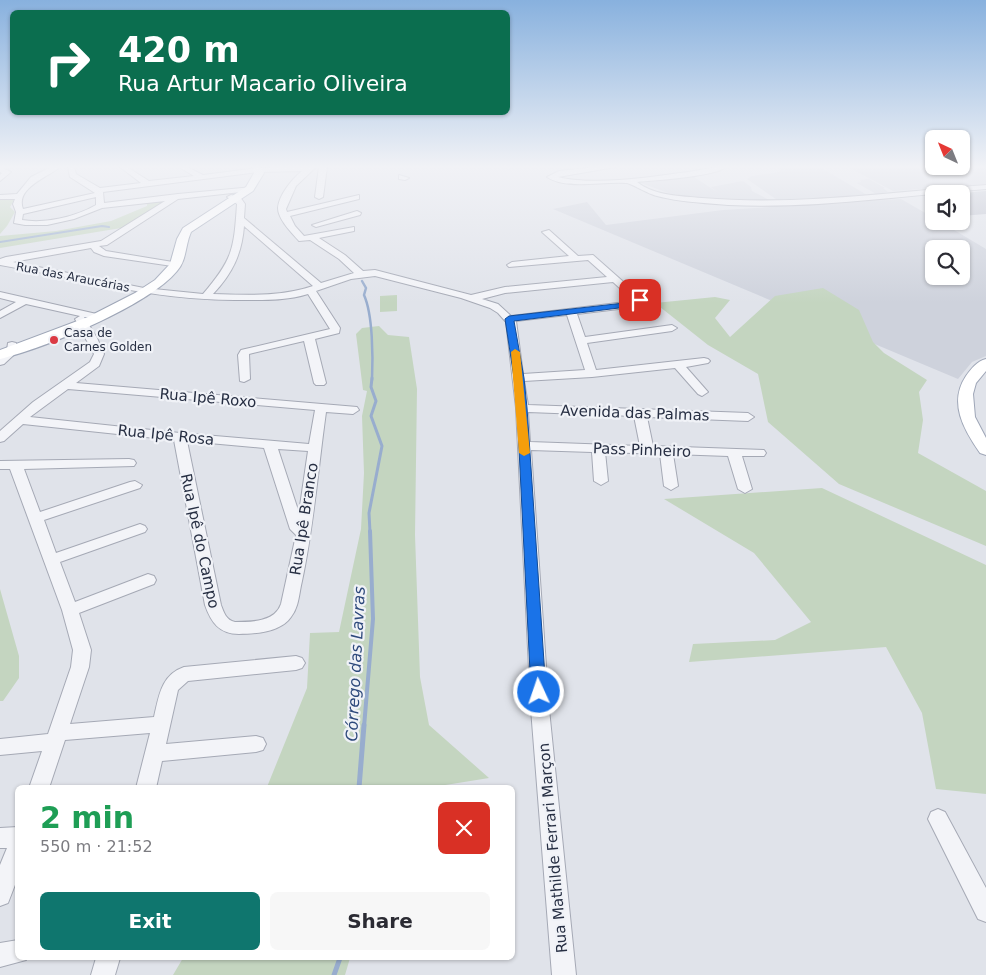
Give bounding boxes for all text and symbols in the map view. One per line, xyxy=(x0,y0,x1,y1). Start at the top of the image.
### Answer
icon: right xyxy=(35,30,100,95)
text: 420 m xyxy=(118,30,240,70)
text: Rua Artur Macario Oliveira xyxy=(118,71,408,96)
north arrow xyxy=(925,130,970,175)
map controls xyxy=(925,130,970,285)
button: sound xyxy=(925,185,970,230)
button: search xyxy=(925,240,970,285)
street label: Rua das Araucárias xyxy=(15,259,131,295)
pin xyxy=(619,279,661,321)
icon: arrive xyxy=(626,286,654,314)
place label: Casa de Carnes Golden xyxy=(64,326,152,354)
marker: Casa de Carnes Golden xyxy=(48,334,60,346)
street label: Rua Ipê Roxo xyxy=(159,385,257,411)
street label: Avenida das Palmas xyxy=(560,401,710,425)
street label: Rua Ipê Rosa xyxy=(117,421,215,449)
street label: Pass Pinheiro xyxy=(593,439,691,461)
street label: Rua Ipê Branco xyxy=(286,461,322,577)
street label: Rua Ipê do Campo xyxy=(177,472,223,610)
water label: Córrego das Lavras xyxy=(342,586,369,742)
position arrow xyxy=(512,665,564,717)
street label: Rua Mathilde Ferrari Marçon xyxy=(535,742,571,954)
text: 2 min xyxy=(40,800,134,835)
button: close xyxy=(438,802,490,854)
text: 550 m · 21:52 xyxy=(40,837,153,856)
button: Exit xyxy=(40,892,260,950)
button: Share xyxy=(270,892,490,950)

